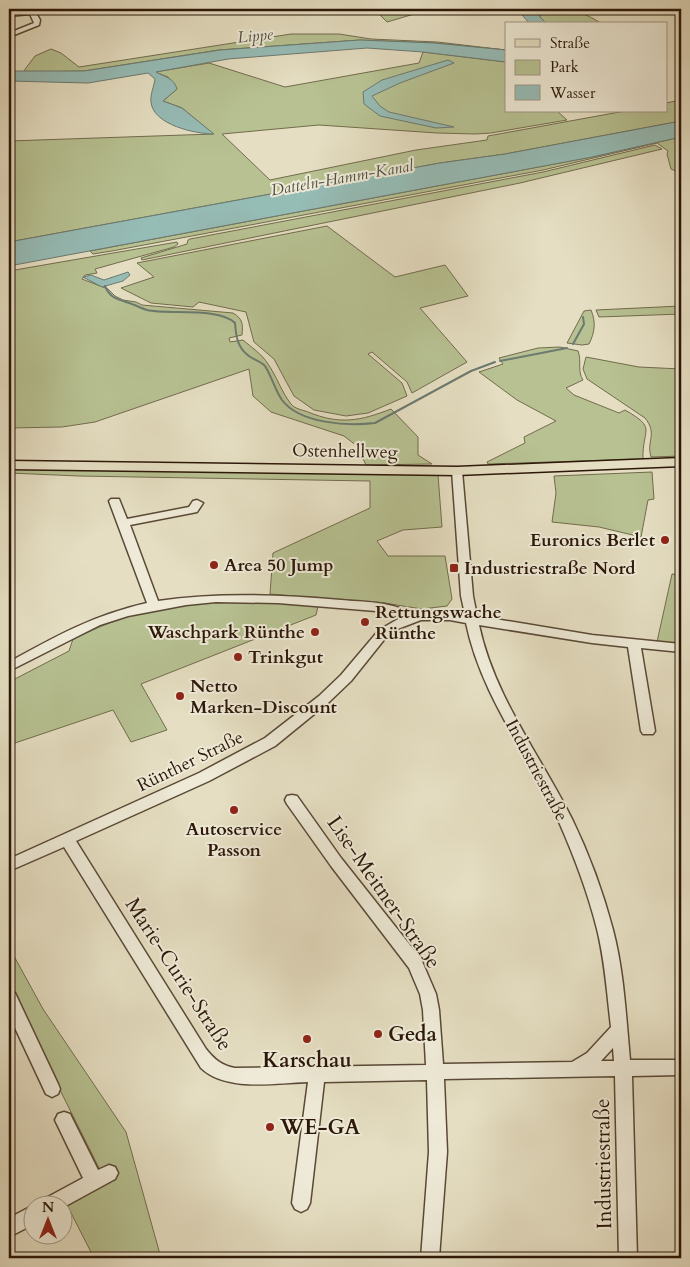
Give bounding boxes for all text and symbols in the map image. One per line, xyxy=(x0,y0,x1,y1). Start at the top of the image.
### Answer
legend xyxy=(505,22,668,112)
water label: Lippe xyxy=(236,23,275,49)
text: Straße xyxy=(550,33,590,53)
text: Park xyxy=(550,57,579,77)
text: Wasser xyxy=(549,83,596,103)
water label: Datteln-Hamm-Kanal xyxy=(269,155,416,201)
street label: Ostenhellweg xyxy=(292,438,399,465)
place label: Euronics Berlet xyxy=(530,528,656,553)
marker: Euronics Berlet xyxy=(659,534,671,546)
place label: Area 50 Jump xyxy=(224,553,334,578)
place label: Industriestraße Nord xyxy=(464,556,636,581)
marker: Area 50 Jump xyxy=(208,559,220,571)
marker: Industriestraße Nord xyxy=(448,562,460,574)
place label: Rettungswache Rünthe xyxy=(375,600,502,646)
marker: Rettungswache Rünthe xyxy=(359,616,371,628)
place label: Waschpark Rünthe xyxy=(146,620,305,645)
marker: Waschpark Rünthe xyxy=(309,626,321,638)
place label: Trinkgut xyxy=(248,645,324,670)
marker: Trinkgut xyxy=(232,651,244,663)
place label: Netto Marken-Discount xyxy=(190,674,338,720)
marker: Netto Marken-Discount xyxy=(174,690,186,702)
street label: Industriestraße xyxy=(499,715,574,826)
street label: Rünther Straße xyxy=(133,725,248,798)
marker: Autoservice Passon xyxy=(228,804,240,816)
street label: Lise-Meitner-Straße xyxy=(320,810,447,975)
place label: Autoservice Passon xyxy=(186,817,282,863)
street label: Marie-Curie-Straße xyxy=(118,892,239,1057)
place label: Geda xyxy=(388,1020,438,1049)
marker: Geda xyxy=(372,1028,384,1040)
marker: Karschau xyxy=(301,1033,313,1045)
place label: Karschau xyxy=(262,1046,352,1075)
street label: Industriestraße xyxy=(588,1098,619,1230)
place label: WE-GA xyxy=(279,1113,361,1142)
marker: WE-GA xyxy=(264,1121,276,1133)
north arrow xyxy=(22,1194,72,1244)
text: N xyxy=(42,1198,54,1217)

